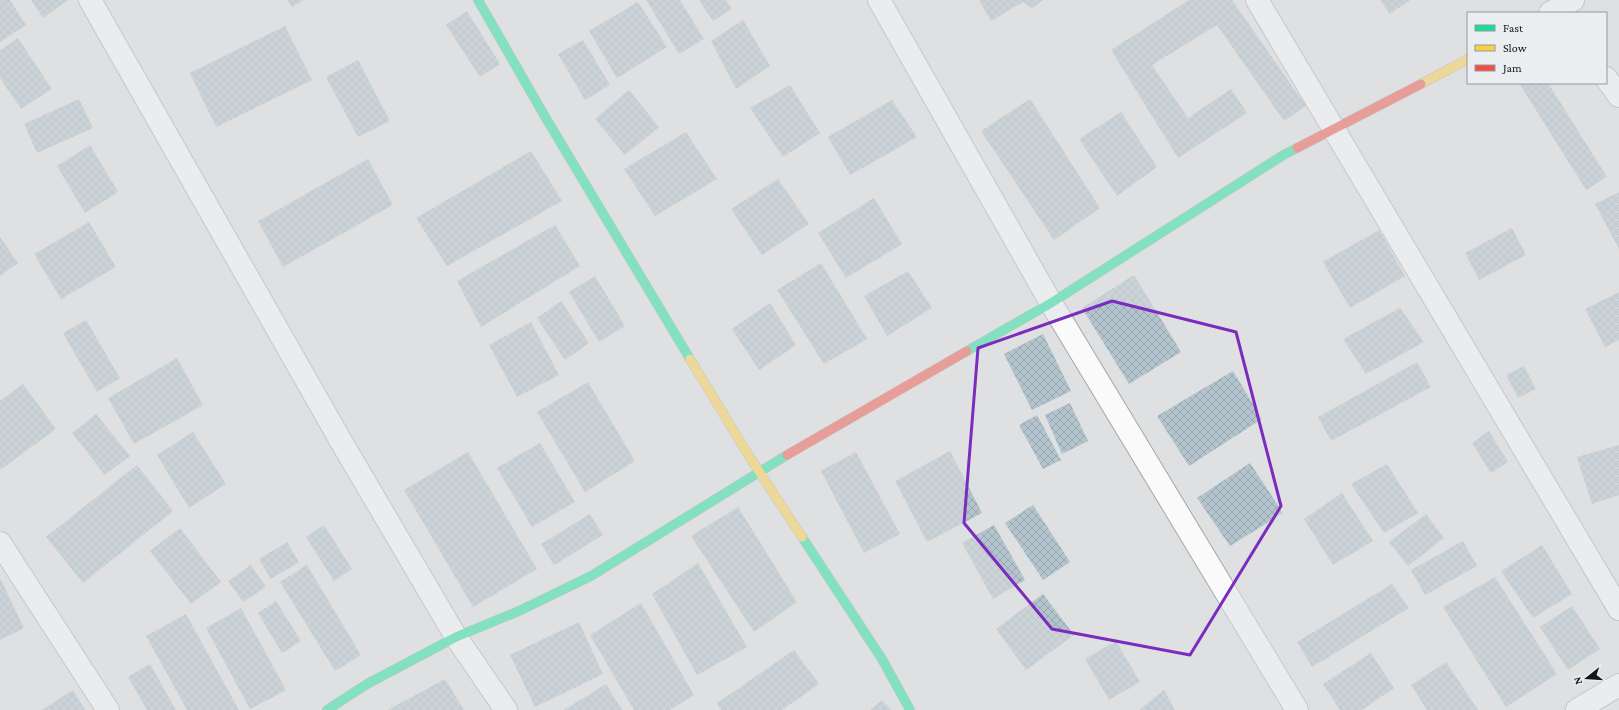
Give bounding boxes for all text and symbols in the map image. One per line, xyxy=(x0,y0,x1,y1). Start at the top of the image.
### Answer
legend xyxy=(1467,12,1607,84)
text: Fast xyxy=(1503,21,1524,35)
text: Slow xyxy=(1503,41,1527,55)
text: Jam xyxy=(1502,61,1522,75)
north arrow xyxy=(1567,658,1607,698)
text: N xyxy=(1570,675,1584,686)

